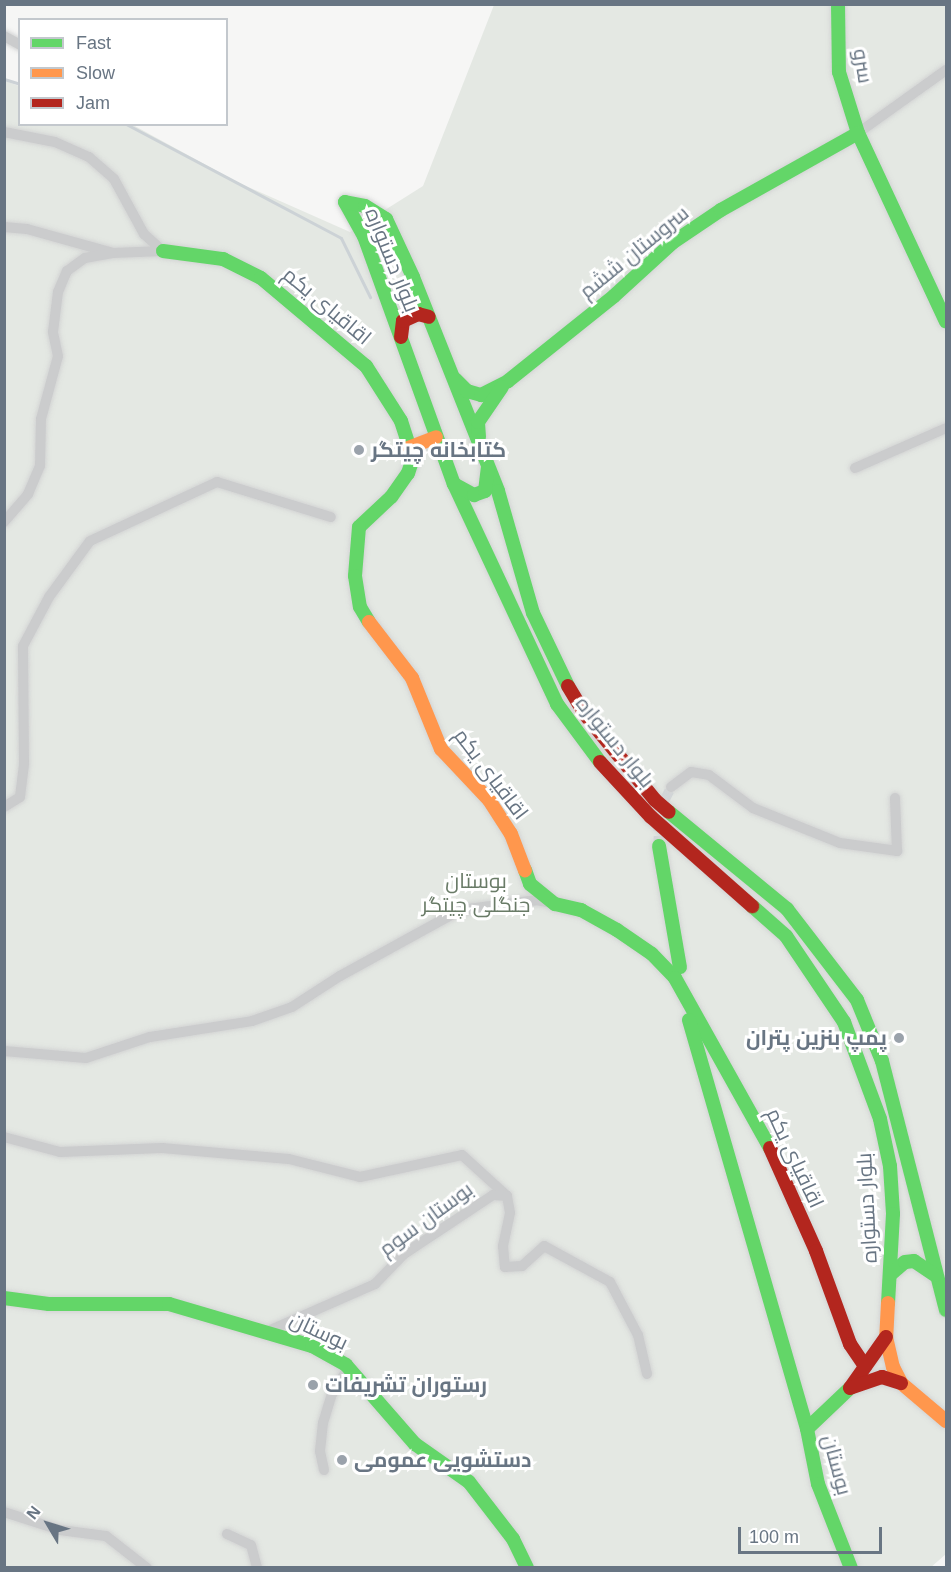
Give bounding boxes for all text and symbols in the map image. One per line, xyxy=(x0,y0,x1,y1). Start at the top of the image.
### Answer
legend xyxy=(18,18,228,126)
text: Fast xyxy=(76,33,111,53)
street label: سرو xyxy=(848,47,878,85)
text: Slow xyxy=(76,63,115,83)
text: Jam xyxy=(76,93,110,113)
street label: سروستان ششم xyxy=(574,200,694,304)
street label: بلوار دستواره xyxy=(360,204,424,316)
street label: اقاقیای یکم xyxy=(278,262,376,350)
place label: کتابخانه چیتگر xyxy=(371,437,506,463)
marker: کتابخانه چیتگر xyxy=(352,443,366,457)
street label: بلوار دستواره xyxy=(570,691,660,793)
street label: اقاقیای یکم xyxy=(449,723,533,825)
park label: بوستان جنگلی چیتگر xyxy=(422,868,530,918)
place label: پمپ بنزین پتران xyxy=(746,1025,887,1051)
marker: پمپ بنزین پتران xyxy=(892,1031,906,1045)
street label: اقاقیای یکم xyxy=(761,1104,829,1212)
street label: بلوار دستواره xyxy=(852,1152,882,1264)
street label: بوستان سوم xyxy=(374,1176,478,1262)
street label: بوستان xyxy=(286,1307,352,1355)
place label: رستوران تشریفات xyxy=(325,1372,487,1398)
marker: رستوران تشریفات xyxy=(306,1378,320,1392)
street label: بوستان xyxy=(817,1432,857,1498)
place label: دستشویی عمومی xyxy=(354,1447,531,1473)
marker: دستشویی عمومی xyxy=(335,1453,349,1467)
north arrow xyxy=(18,1494,78,1554)
text: N xyxy=(23,1503,44,1522)
scale bar xyxy=(741,1515,885,1553)
text: 100 m xyxy=(749,1527,799,1547)

